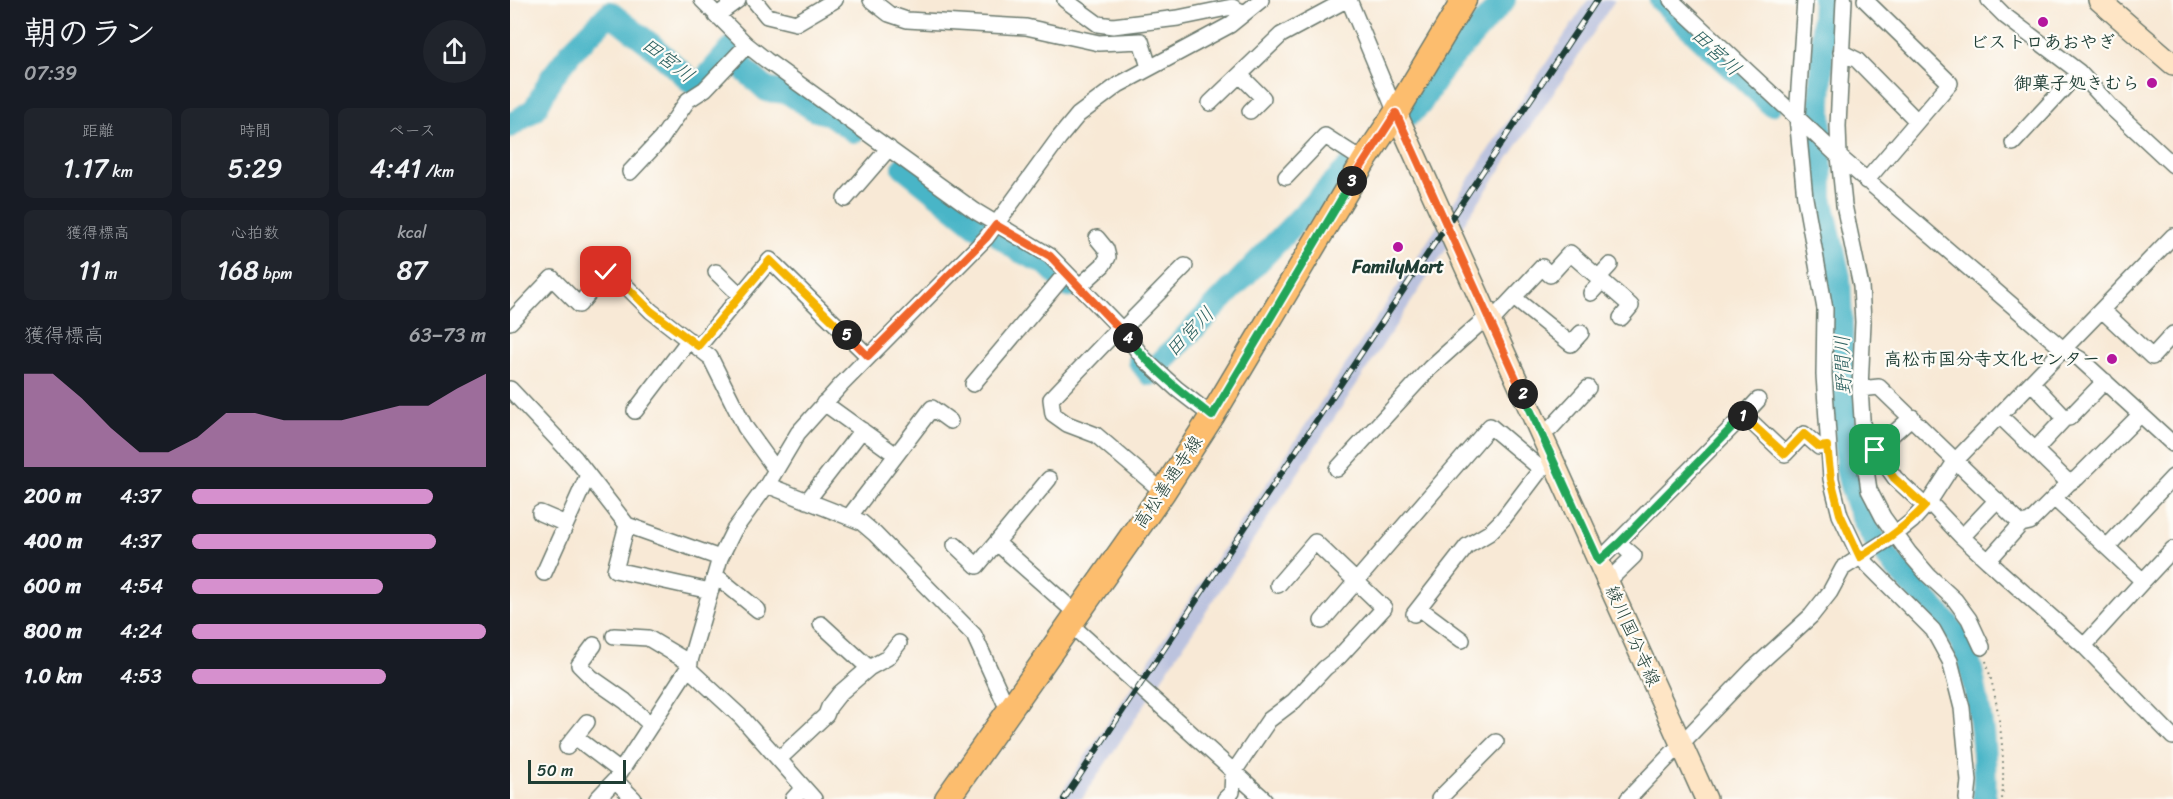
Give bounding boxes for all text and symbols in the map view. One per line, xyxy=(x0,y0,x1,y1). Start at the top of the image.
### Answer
text: 朝のラン xyxy=(24,4,156,62)
marker: ビストロあおやぎ xyxy=(2036,15,2050,29)
water label: 田宮川 xyxy=(1682,19,1750,85)
button: share xyxy=(423,20,486,83)
place label: ビストロあおやぎ xyxy=(1970,26,2116,58)
water label: 田宮川 xyxy=(634,28,702,92)
text: 07:39 xyxy=(24,56,77,91)
place label: 御菓子処きむら xyxy=(2014,67,2140,99)
marker: 御菓子処きむら xyxy=(2145,76,2159,90)
text: 距離 xyxy=(82,116,114,145)
text: 時間 xyxy=(239,116,271,145)
text: ペース xyxy=(388,116,436,145)
text: 1.17 xyxy=(63,145,108,191)
text: 5:29 xyxy=(228,145,282,191)
text: 4:41 xyxy=(370,145,421,191)
text: km xyxy=(108,157,133,186)
text: /km xyxy=(421,157,454,186)
pin: 3 xyxy=(1337,166,1367,196)
text: 3 xyxy=(1348,166,1356,195)
text: 獲得標高 xyxy=(66,218,130,247)
text: 心拍数 xyxy=(231,218,279,247)
text: kcal xyxy=(397,218,427,247)
marker: FamilyMart xyxy=(1391,240,1405,254)
pin xyxy=(580,246,631,297)
text: 11 xyxy=(79,247,101,293)
text: 168 xyxy=(217,247,259,293)
text: 87 xyxy=(397,247,427,293)
place label: FamilyMart xyxy=(1351,251,1444,283)
icon: check xyxy=(589,255,622,288)
text: m xyxy=(101,259,117,288)
text: bpm xyxy=(259,259,293,288)
water label: 田宮川 xyxy=(1157,298,1223,366)
text: 獲得標高 xyxy=(24,318,104,353)
text: 63–73 m xyxy=(409,318,486,353)
pin: 5 xyxy=(832,320,862,350)
text: 5 xyxy=(842,320,852,349)
pin: 4 xyxy=(1113,323,1143,353)
text: 4 xyxy=(1123,323,1133,352)
water label: 野間川 xyxy=(1824,334,1862,396)
place label: 高松市国分寺文化センター xyxy=(1884,343,2100,375)
marker: 高松市国分寺文化センター xyxy=(2105,352,2119,366)
pin: 2 xyxy=(1508,379,1538,409)
text: 2 xyxy=(1518,379,1528,408)
pin: 1 xyxy=(1728,401,1758,431)
text: 1 xyxy=(1740,401,1746,430)
pin xyxy=(1849,424,1900,475)
street label: 高松善通寺線 xyxy=(1125,428,1211,536)
icon: arrive xyxy=(1858,433,1891,466)
text: 200 m xyxy=(24,479,81,514)
text: 4:37 xyxy=(120,479,161,514)
text: 400 m xyxy=(24,524,82,559)
text: 4:37 xyxy=(120,524,161,559)
text: 600 m xyxy=(24,569,81,604)
text: 4:54 xyxy=(120,569,163,604)
street label: 綾川国分寺線 xyxy=(1596,580,1670,692)
text: 800 m xyxy=(24,614,82,649)
text: 4:24 xyxy=(120,614,163,649)
text: 1.0 km xyxy=(24,659,82,694)
text: 4:53 xyxy=(120,659,162,694)
text: 50 m xyxy=(537,756,573,785)
scale bar xyxy=(528,757,626,784)

